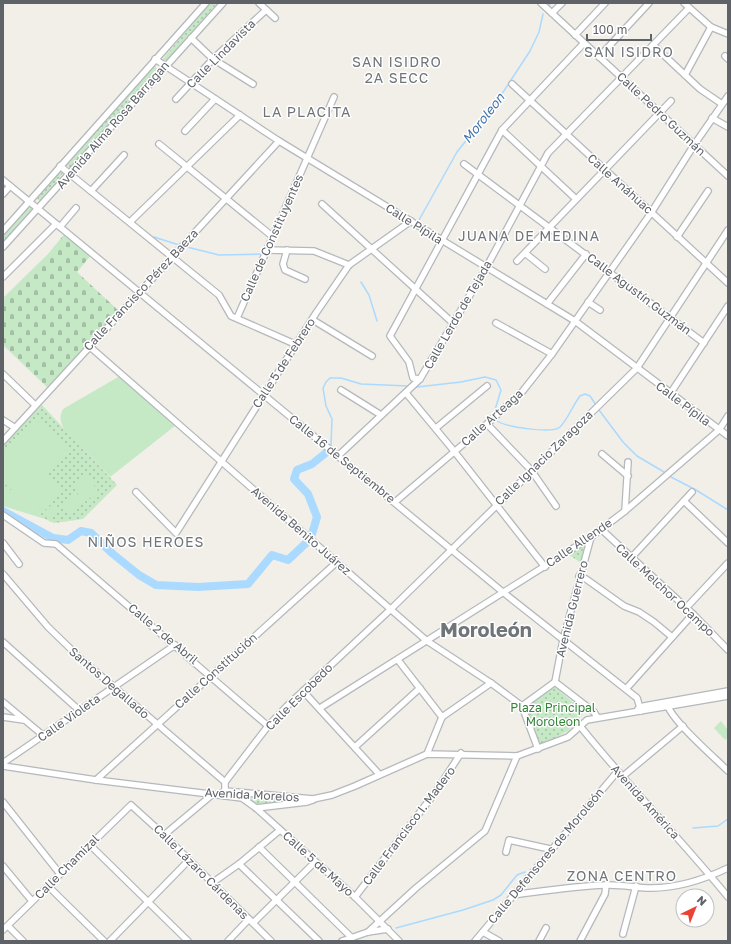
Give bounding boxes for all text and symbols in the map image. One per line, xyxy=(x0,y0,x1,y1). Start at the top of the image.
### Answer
street label: Calle Lindavista xyxy=(183,16,258,91)
scale bar xyxy=(587,16,651,42)
text: 100 m xyxy=(593,22,627,37)
district label: SAN ISIDRO xyxy=(584,43,674,60)
district label: SAN ISIDRO 2A SECC xyxy=(352,53,442,86)
street label: Avenida Alma Rosa Barragan xyxy=(53,58,172,192)
street label: Calle Pedro Guzmán xyxy=(614,69,709,159)
water label: Moroleon xyxy=(459,89,508,146)
district label: LA PLACITA xyxy=(263,103,351,120)
street label: Calle Anáhuac xyxy=(585,150,656,217)
street label: Calle de Constituyentes xyxy=(237,172,306,304)
street label: Calle Pípila xyxy=(383,200,446,247)
street label: Calle Francisco Pérez Baeza xyxy=(80,226,201,354)
district label: JUANA DE MEDINA xyxy=(458,227,600,244)
street label: Calle Agustín Guzmán xyxy=(584,250,694,338)
street label: Calle Lerdo de Tejada xyxy=(420,258,495,372)
street label: Calle 5 de Febrero xyxy=(249,315,318,411)
street label: Calle Pípila xyxy=(653,378,714,429)
street label: Calle Arteaga xyxy=(458,386,526,449)
street label: Calle Ignacio Zaragoza xyxy=(491,407,596,508)
street label: Calle 16 de Septiembre xyxy=(286,411,399,506)
street label: Avenida Benito Juárez xyxy=(248,483,354,578)
street label: Calle Allende xyxy=(543,515,615,570)
district label: NIÑOS HEROES xyxy=(87,533,205,550)
street label: Calle Melchor Ocampo xyxy=(613,540,718,639)
street label: Avenida Guerrero xyxy=(552,559,591,659)
street label: Calle 2 de Abril xyxy=(125,600,202,667)
district label: Moroleón xyxy=(440,617,532,641)
street label: Calle Constitución xyxy=(171,630,260,712)
street label: Santos Degallado xyxy=(66,644,153,722)
street label: Calle Escobedo xyxy=(262,660,335,733)
street label: Calle Violeta xyxy=(34,690,103,745)
park label: Plaza Principal Moroleon xyxy=(510,700,596,729)
street label: Avenida América xyxy=(608,761,683,842)
street label: Calle Francisco I. Madero xyxy=(359,763,458,888)
street label: Avenida Morelos xyxy=(204,785,300,804)
street label: Calle Defensores de Moroleón xyxy=(484,785,607,927)
street label: Calle Lázaro Cárdenas xyxy=(151,821,252,922)
street label: Calle 5 de Mayo xyxy=(280,828,357,899)
street label: Calle Chamizal xyxy=(31,831,102,902)
district label: ZONA CENTRO xyxy=(567,867,677,884)
north arrow xyxy=(675,888,715,928)
text: N xyxy=(695,893,710,908)

